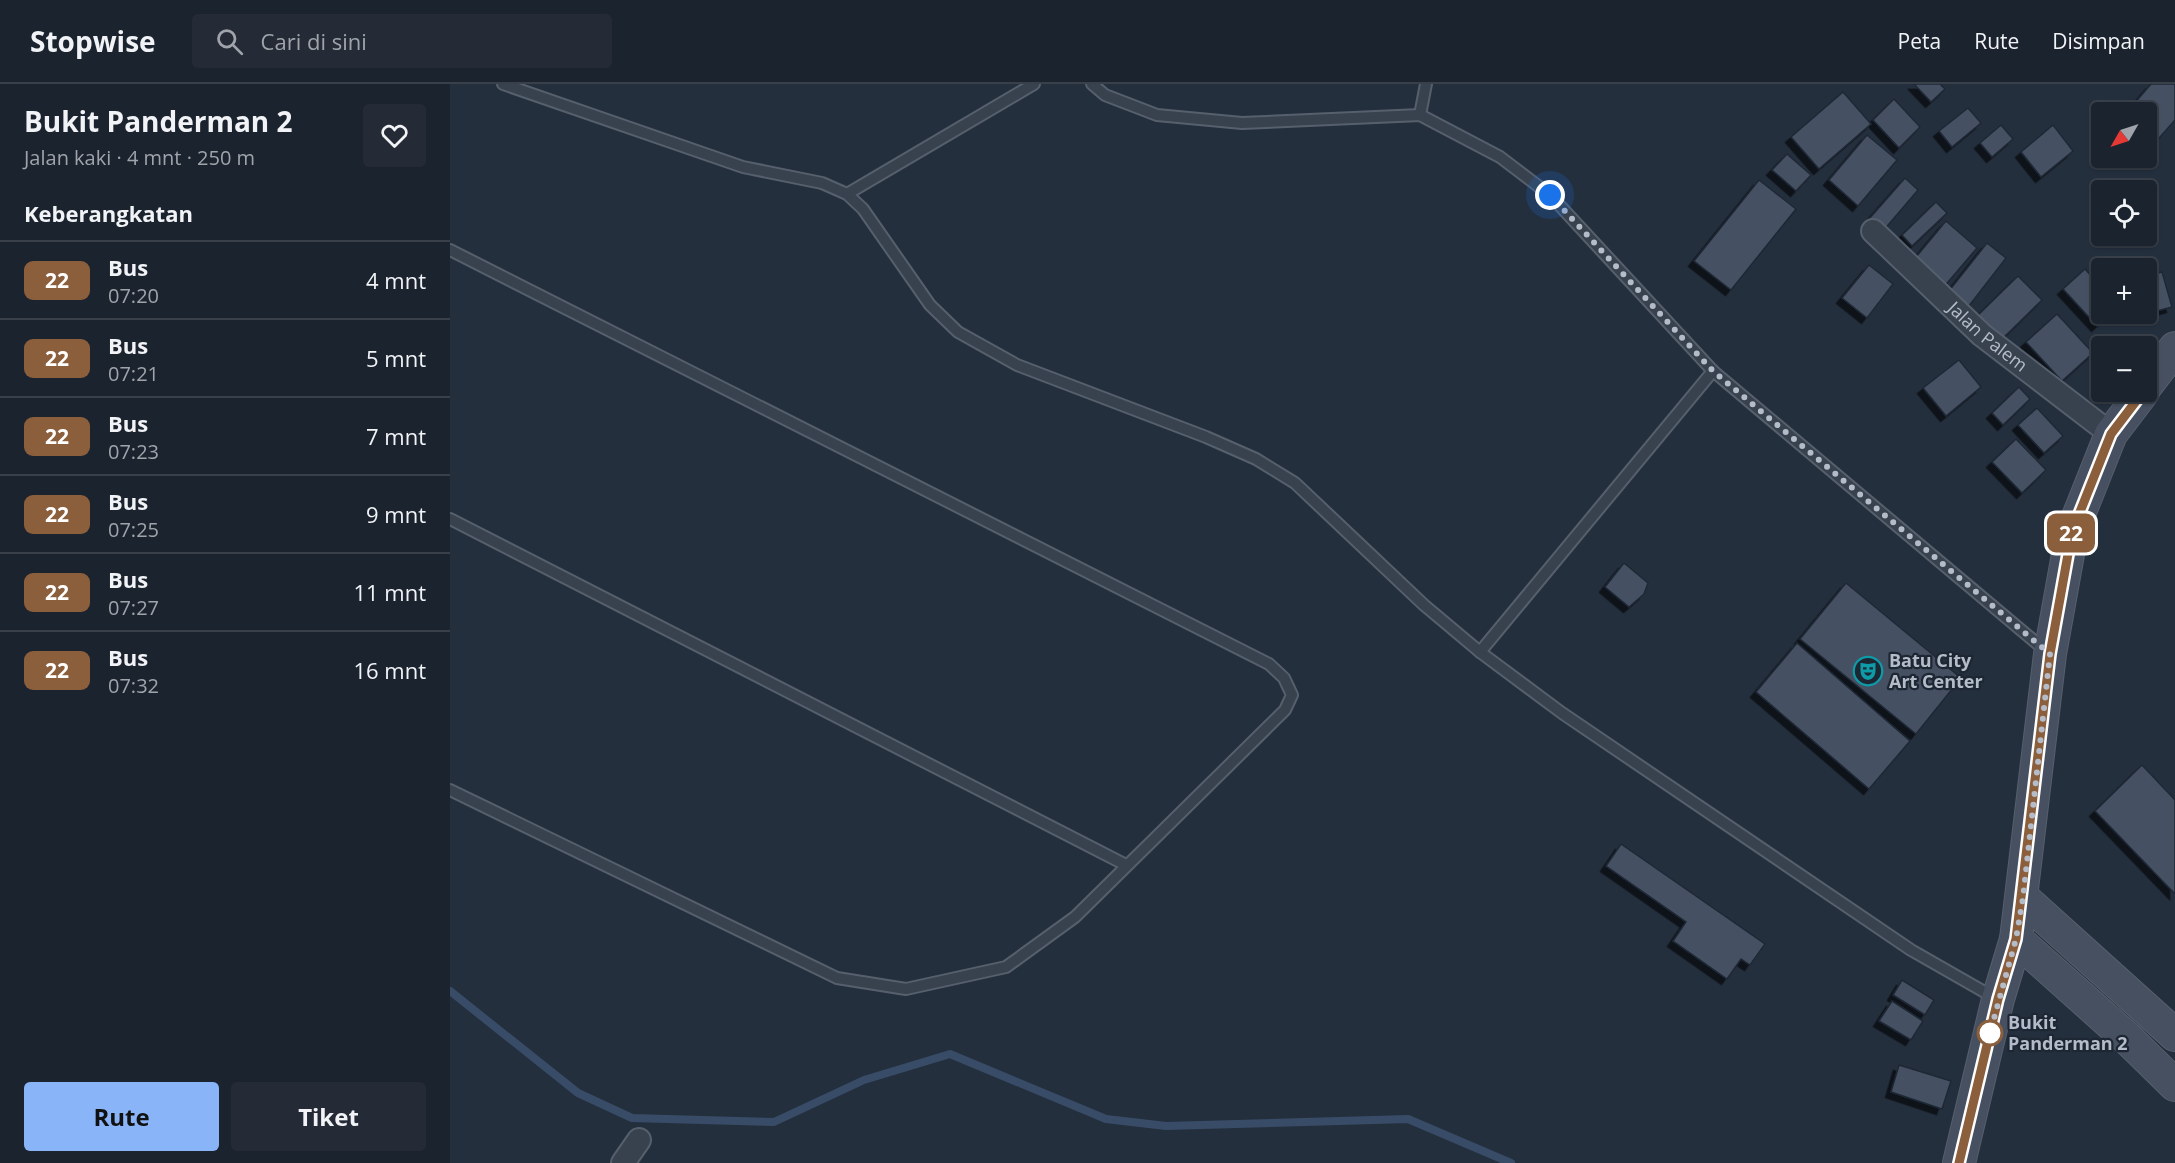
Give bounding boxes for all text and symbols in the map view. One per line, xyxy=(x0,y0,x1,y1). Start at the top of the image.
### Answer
search box xyxy=(192,14,612,68)
text: Stopwise xyxy=(30,22,156,60)
icon: search xyxy=(213,25,246,58)
text: Cari di sini xyxy=(261,26,367,56)
text: Peta xyxy=(1898,27,1941,55)
text: Rute xyxy=(1974,27,2019,55)
text: Disimpan xyxy=(2052,27,2145,55)
text: Bukit Panderman 2 xyxy=(24,102,293,140)
north arrow xyxy=(2091,102,2157,168)
map controls xyxy=(2091,102,2157,402)
button: heart xyxy=(363,104,426,167)
text: Jalan kaki · 4 mnt · 250 m xyxy=(24,144,255,171)
your location xyxy=(1535,180,1565,210)
button: locate xyxy=(2091,180,2157,246)
text: Keberangkatan xyxy=(24,198,193,228)
text: Bus xyxy=(108,252,148,282)
button: + xyxy=(2091,258,2157,324)
text: 4 mnt xyxy=(366,265,426,295)
text: 22 xyxy=(45,266,69,294)
text: 07:20 xyxy=(108,282,159,309)
street label: Jalan Palem xyxy=(1942,294,2033,377)
text: Bus xyxy=(108,330,148,360)
button: − xyxy=(2091,336,2157,402)
text: 5 mnt xyxy=(366,343,426,373)
text: 22 xyxy=(45,344,69,372)
text: 07:21 xyxy=(108,360,159,387)
text: Bus xyxy=(108,408,148,438)
text: 7 mnt xyxy=(366,421,426,451)
text: 22 xyxy=(45,422,69,450)
text: 07:23 xyxy=(108,438,159,465)
text: Bus xyxy=(108,486,148,516)
text: 9 mnt xyxy=(366,499,426,529)
text: 22 xyxy=(45,500,69,528)
line badge: 22 xyxy=(2044,514,2098,552)
text: 07:25 xyxy=(108,516,159,543)
text: 22 xyxy=(2059,519,2083,547)
text: Bus xyxy=(108,564,148,594)
text: 11 mnt xyxy=(353,577,426,607)
text: 22 xyxy=(45,578,69,606)
text: 07:27 xyxy=(108,594,159,621)
text: Bus xyxy=(108,642,148,672)
place label: Batu City Art Center xyxy=(1889,648,1983,693)
text: 16 mnt xyxy=(353,655,426,685)
theatre icon: Batu City Art Center xyxy=(1852,655,1884,687)
text: 22 xyxy=(45,656,69,684)
text: 07:32 xyxy=(108,672,159,699)
place label: Bukit Panderman 2 xyxy=(2008,1010,2128,1055)
marker: Bukit Panderman 2 xyxy=(1977,1020,2003,1046)
button: Rute xyxy=(24,1082,219,1151)
button: Tiket xyxy=(231,1082,426,1151)

